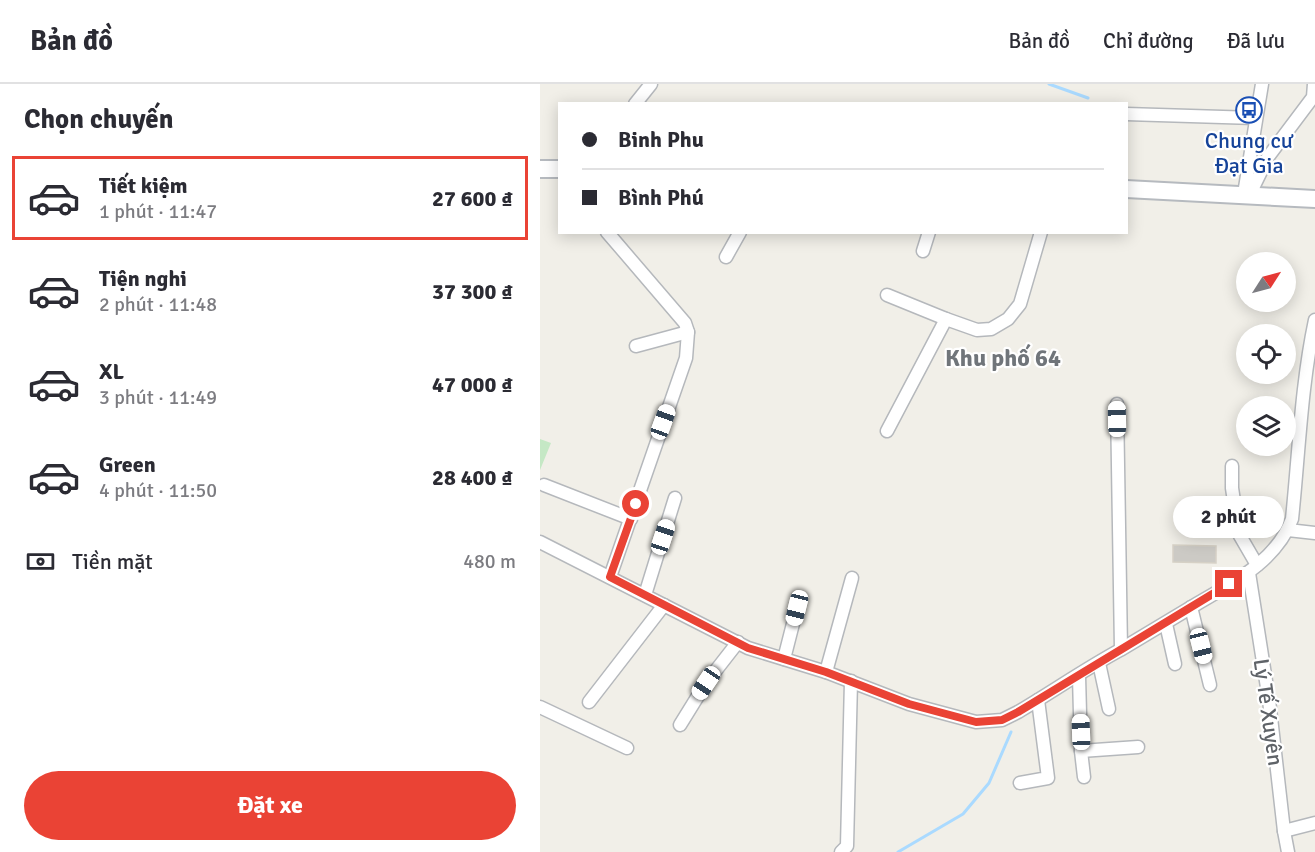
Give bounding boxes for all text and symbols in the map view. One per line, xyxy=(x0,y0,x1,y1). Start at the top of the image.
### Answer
text: Bản đồ xyxy=(30,24,113,58)
text: Bản đồ xyxy=(1009,28,1070,54)
text: Chỉ đường xyxy=(1103,28,1194,54)
text: Đã lưu xyxy=(1227,28,1285,54)
bus stop icon: Chung cư Đạt Gia xyxy=(1234,95,1264,125)
text: Chọn chuyến xyxy=(24,103,173,136)
text: Binh Phu xyxy=(618,126,704,153)
place label: Chung cư Đạt Gia xyxy=(1205,127,1294,179)
icon: car xyxy=(27,171,81,225)
text: Tiết kiệm xyxy=(99,172,187,199)
text: Bình Phú xyxy=(618,184,704,211)
text: 27 600 ₫ xyxy=(432,185,513,212)
text: 1 phút · 11:47 xyxy=(99,199,217,224)
north arrow xyxy=(1236,252,1296,312)
map controls xyxy=(1236,252,1296,456)
icon: car xyxy=(27,264,81,318)
text: Tiện nghi xyxy=(99,265,187,292)
text: 37 300 ₫ xyxy=(432,278,513,305)
text: 2 phút · 11:48 xyxy=(99,292,217,317)
button: locate xyxy=(1236,324,1296,384)
district label: Khu phố 64 xyxy=(945,343,1061,373)
icon: car xyxy=(27,357,81,411)
text: XL xyxy=(99,358,124,385)
text: 47 000 ₫ xyxy=(432,371,513,398)
text: 3 phút · 11:49 xyxy=(99,385,217,410)
button: layers xyxy=(1236,396,1296,456)
car xyxy=(1108,401,1126,437)
car xyxy=(648,402,678,442)
icon: car xyxy=(27,450,81,504)
text: Green xyxy=(99,451,156,478)
text: 28 400 ₫ xyxy=(432,464,513,491)
text: 4 phút · 11:50 xyxy=(99,478,217,503)
route start xyxy=(622,490,649,517)
callout: 2 phút xyxy=(1174,497,1284,539)
text: 2 phút xyxy=(1201,504,1256,529)
car xyxy=(649,517,677,557)
icon: cash xyxy=(24,545,57,578)
text: Tiền mặt xyxy=(72,548,153,575)
text: 480 m xyxy=(463,549,516,574)
route end xyxy=(1215,570,1242,597)
car xyxy=(784,588,810,628)
car xyxy=(1188,626,1214,666)
street label: Lý Tế Xuyên xyxy=(1248,657,1289,767)
car xyxy=(688,663,724,703)
car xyxy=(1071,714,1091,750)
button: Đặt xe xyxy=(24,771,516,840)

